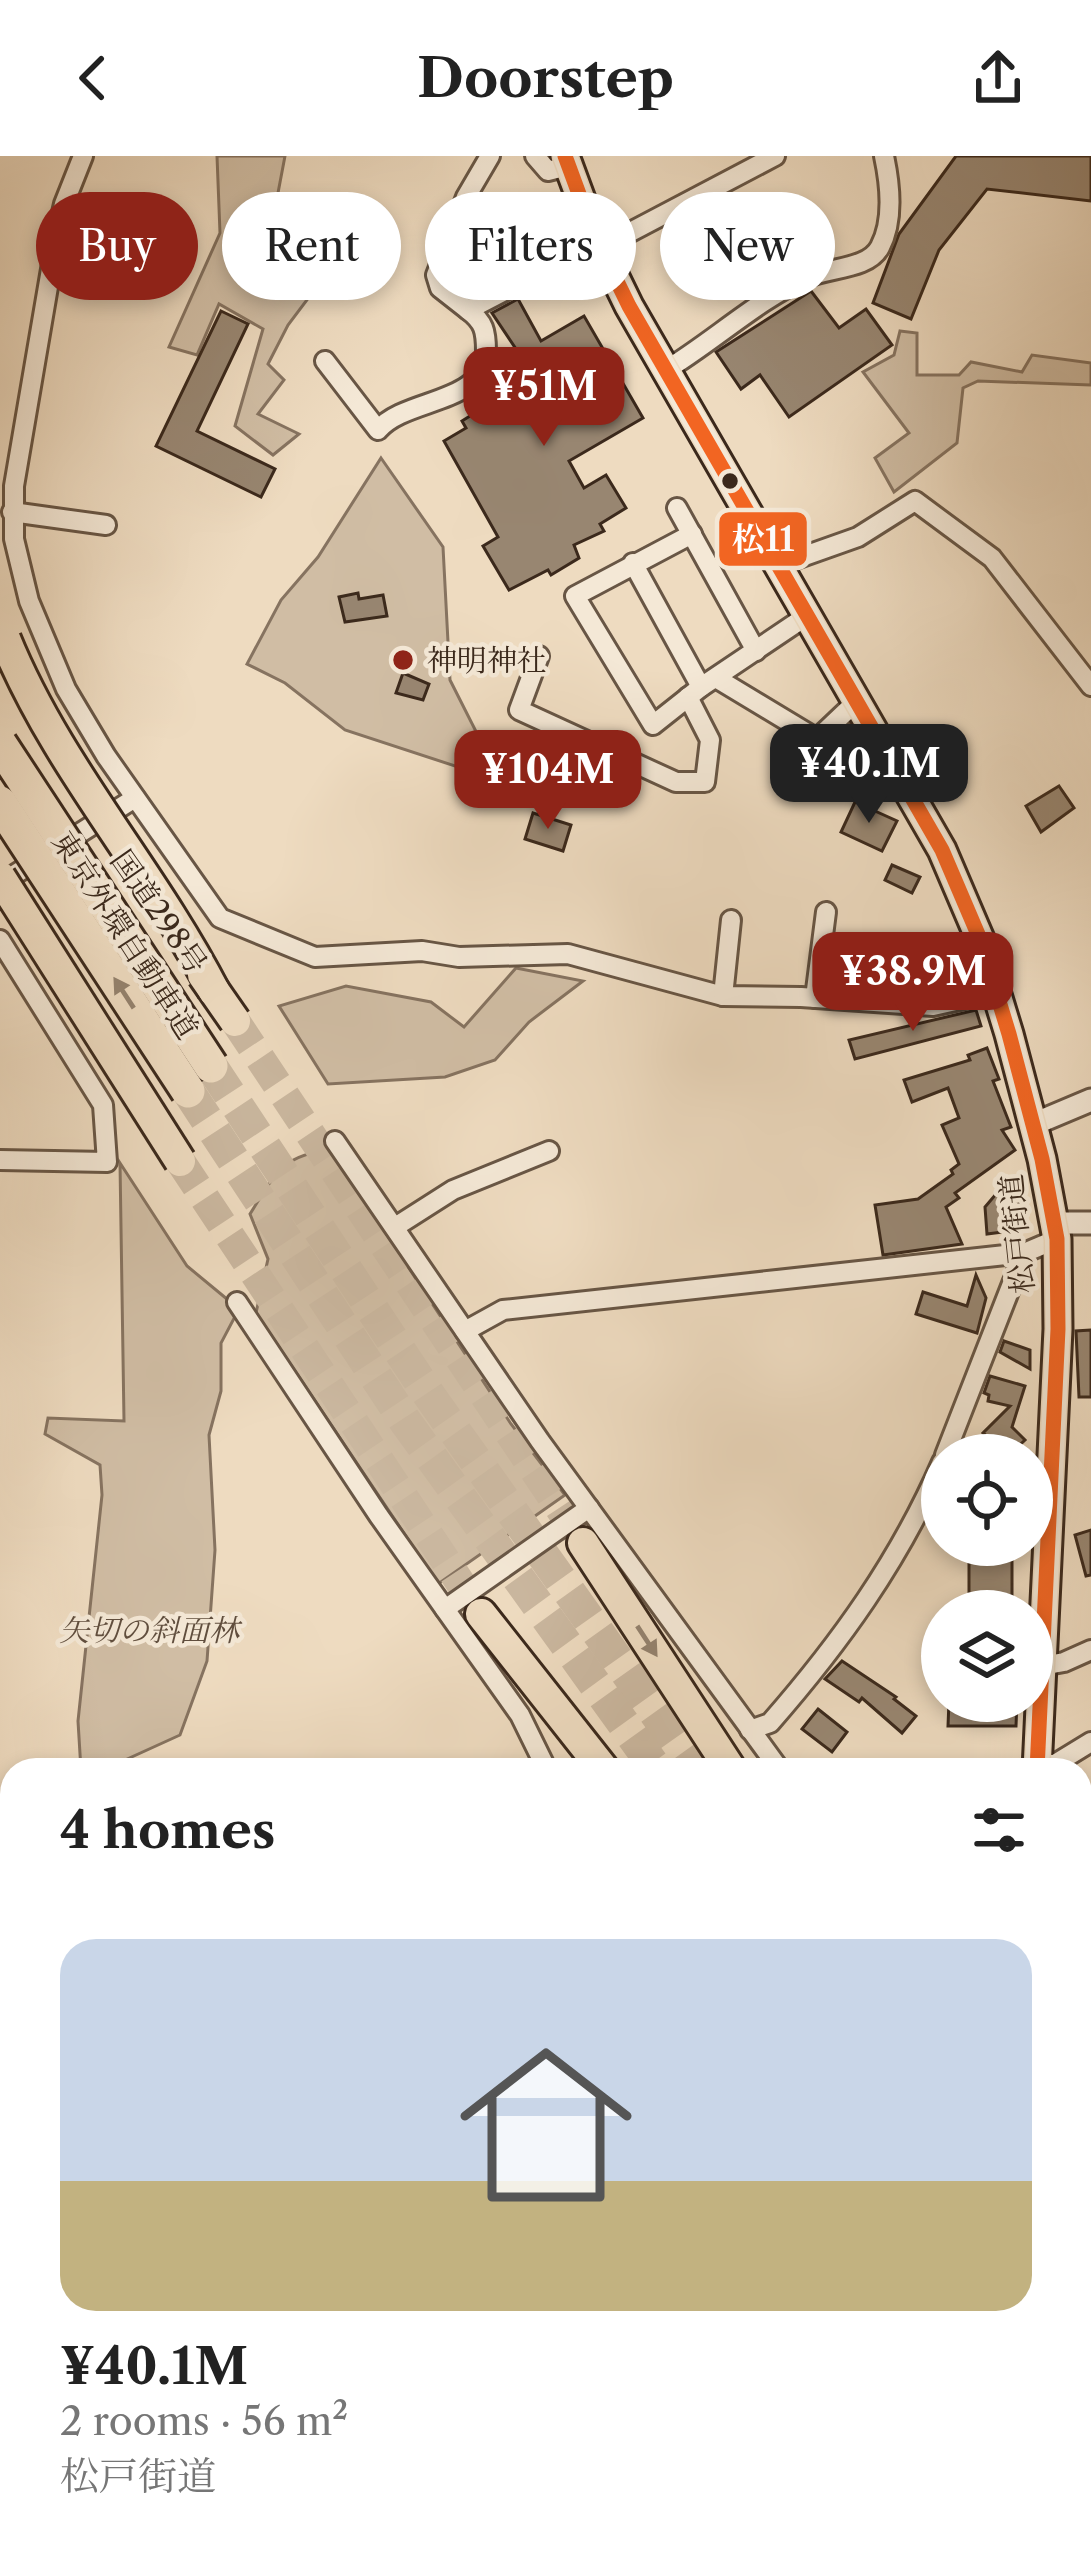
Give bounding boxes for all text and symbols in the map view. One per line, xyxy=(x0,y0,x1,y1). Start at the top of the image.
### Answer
icon: back xyxy=(60,45,126,111)
text: Doorstep xyxy=(417,45,674,111)
icon: share xyxy=(965,45,1031,111)
chip: Buy xyxy=(36,192,198,300)
chip: Rent xyxy=(222,192,401,300)
chip: Filters xyxy=(425,192,636,300)
chip: New xyxy=(660,192,835,300)
pin: ¥51M xyxy=(473,347,615,449)
text: ¥51M xyxy=(490,362,598,410)
unlabelled marker xyxy=(719,470,741,492)
line badge: 松11 xyxy=(717,510,809,568)
text: 松11 xyxy=(732,519,794,560)
place label: 神明神社 xyxy=(427,642,547,679)
marker: 神明神社 xyxy=(390,647,416,673)
pin: ¥40.1M xyxy=(771,724,967,826)
pin: ¥104M xyxy=(464,730,632,832)
text: ¥40.1M xyxy=(797,739,941,787)
text: ¥104M xyxy=(481,745,615,793)
street label: 東京外環自動車道 xyxy=(44,824,206,1046)
street label: 国道298号 xyxy=(103,843,215,981)
pin: ¥38.9M xyxy=(815,932,1011,1034)
text: ¥38.9M xyxy=(839,947,987,995)
one-way arrow xyxy=(114,976,136,1009)
street label: 松戸街道 xyxy=(992,1172,1042,1296)
map controls xyxy=(921,1434,1053,1722)
button: locate xyxy=(921,1434,1053,1566)
button: layers xyxy=(921,1590,1053,1722)
park label: 矢切の斜面林 xyxy=(59,1612,243,1649)
one-way arrow xyxy=(636,1625,658,1658)
icon: filters xyxy=(966,1797,1032,1863)
text: 4 homes xyxy=(60,1799,275,1861)
icon: home xyxy=(438,2017,654,2233)
text: ¥40.1M xyxy=(60,2335,248,2397)
text: 2 rooms · 56 m² xyxy=(60,2397,348,2445)
text: 松戸街道 xyxy=(60,2452,216,2500)

